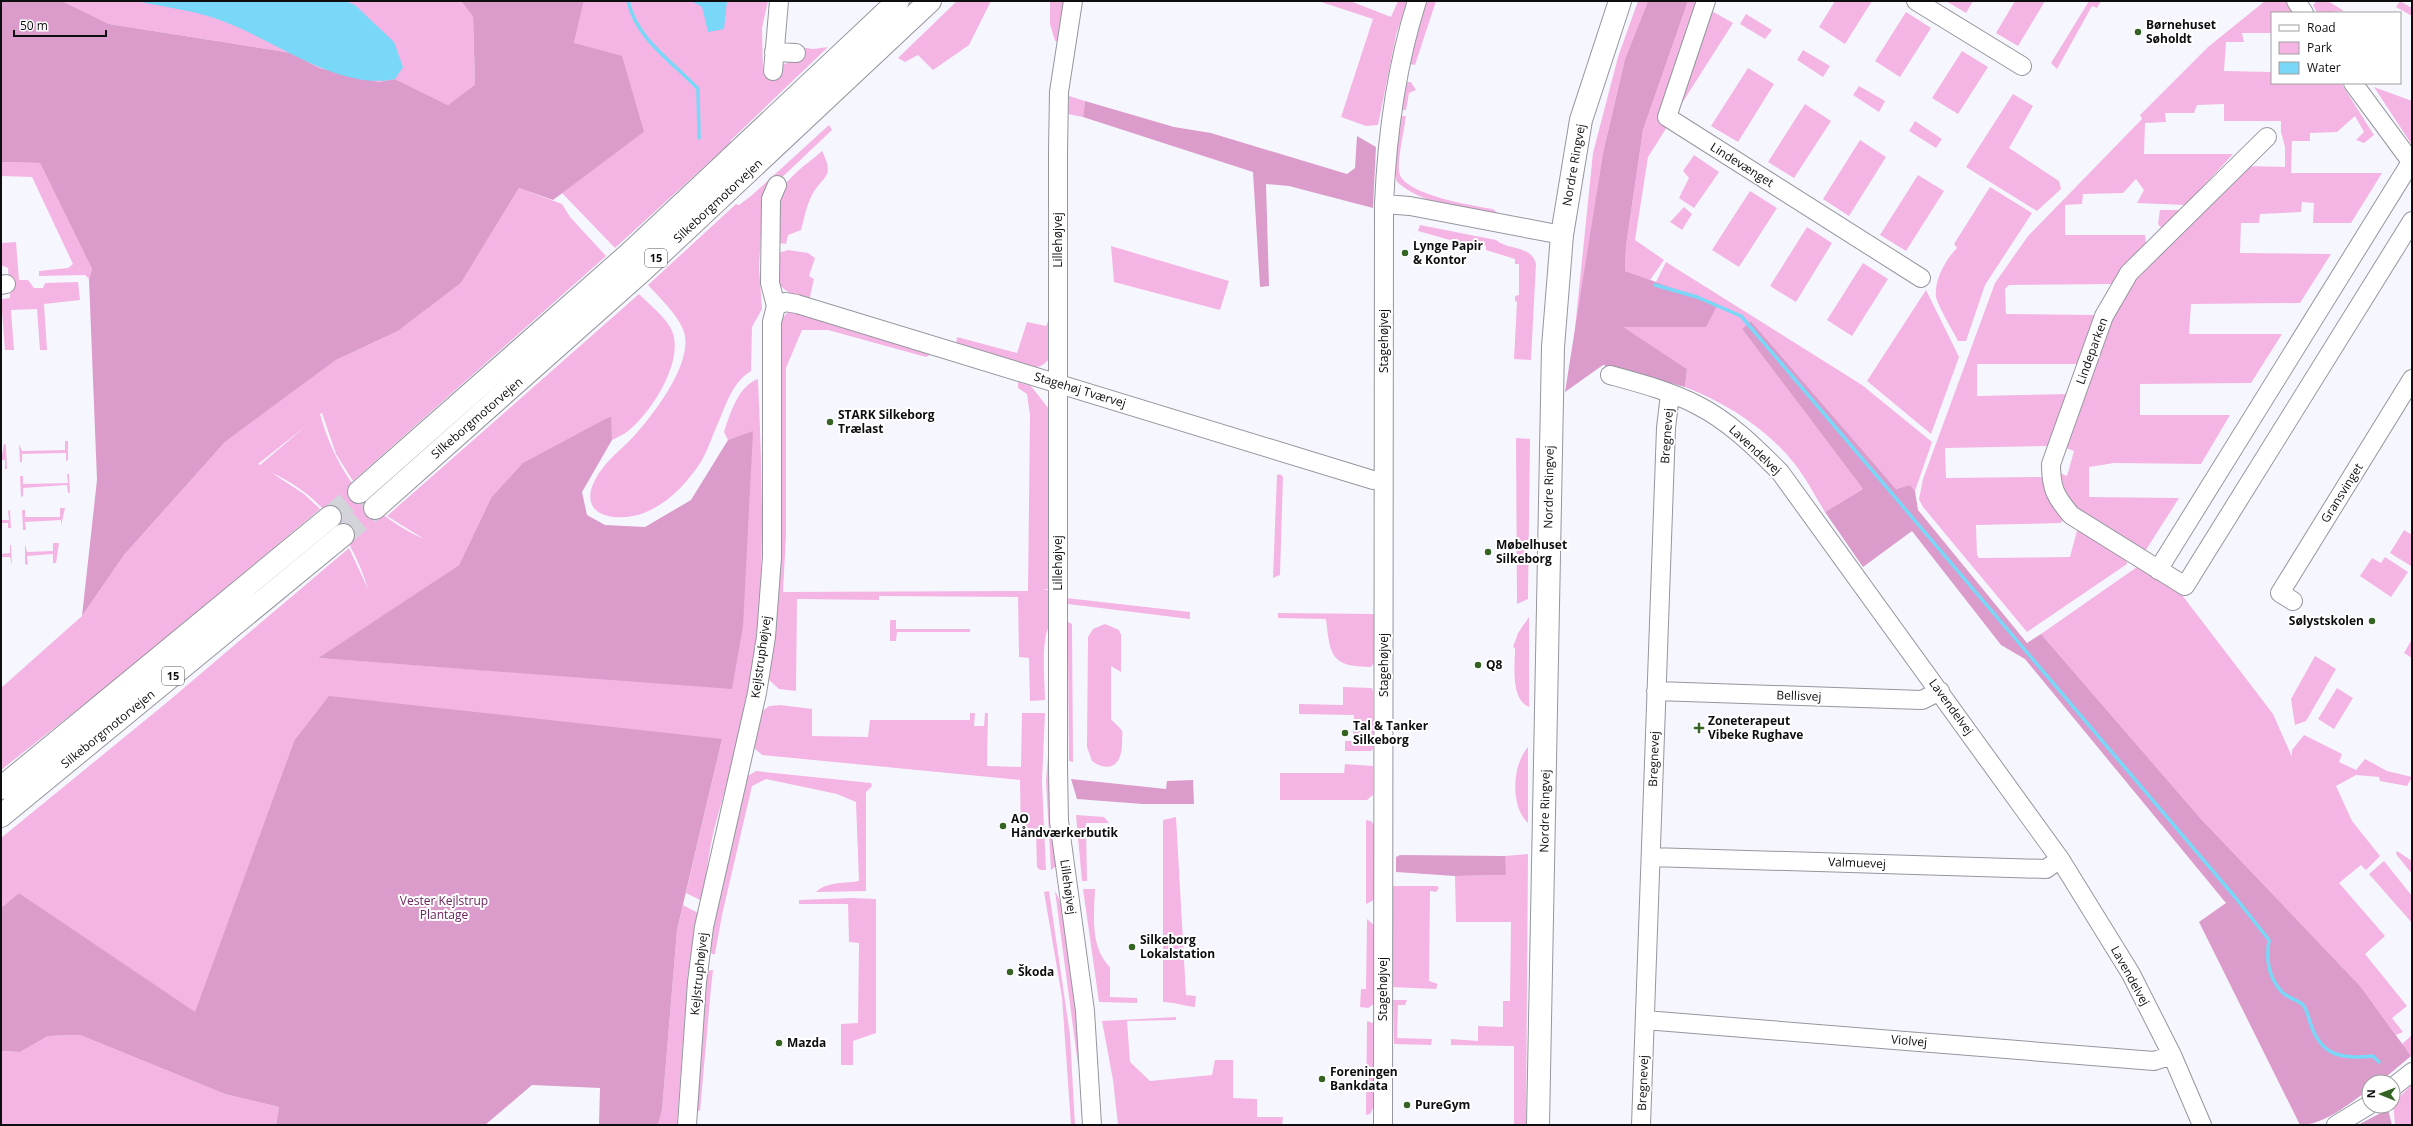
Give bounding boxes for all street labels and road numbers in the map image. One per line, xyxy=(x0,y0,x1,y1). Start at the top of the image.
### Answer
street label: Nordre Ringvej xyxy=(1558,122,1589,207)
street label: Lindevænget xyxy=(1707,138,1777,191)
street label: Silkeborgmotorvejen xyxy=(669,155,766,246)
street label: Lillehøjvej xyxy=(1049,212,1066,268)
road number: 15 xyxy=(645,249,667,267)
street label: Stagehøjvej xyxy=(1375,309,1392,373)
street label: Lindeparken xyxy=(2072,315,2111,387)
street label: Stagehøj Tværvej xyxy=(1032,367,1128,412)
street label: Silkeborgmotorvejen xyxy=(427,373,526,462)
street label: Bregnevej xyxy=(1656,408,1677,464)
street label: Lavendelvej xyxy=(1725,421,1785,478)
street label: Nordre Ringvej xyxy=(1539,445,1558,529)
street label: Gransvinget xyxy=(2317,460,2367,526)
street label: Lillehøjvej xyxy=(1049,535,1066,591)
street label: Kejlstruphøjvej xyxy=(746,615,775,699)
street label: Stagehøjvej xyxy=(1375,633,1392,697)
road number: 15 xyxy=(162,667,184,685)
street label: Lavendelvej xyxy=(1925,675,1978,738)
street label: Silkeborgmotorvejen xyxy=(57,685,158,772)
street label: Bellisvej xyxy=(1776,686,1822,705)
street label: Bregnevej xyxy=(1644,731,1663,787)
street label: Nordre Ringvej xyxy=(1535,769,1554,853)
street label: Valmuevej xyxy=(1828,853,1886,872)
street label: Lillehøjvej xyxy=(1056,858,1081,916)
street label: Kejlstruphøjvej xyxy=(686,932,711,1016)
street label: Lavendelvej xyxy=(2107,943,2154,1009)
street label: Stagehøjvej xyxy=(1374,957,1391,1021)
street label: Violvej xyxy=(1890,1030,1928,1051)
street label: Bregnevej xyxy=(1633,1055,1652,1111)

